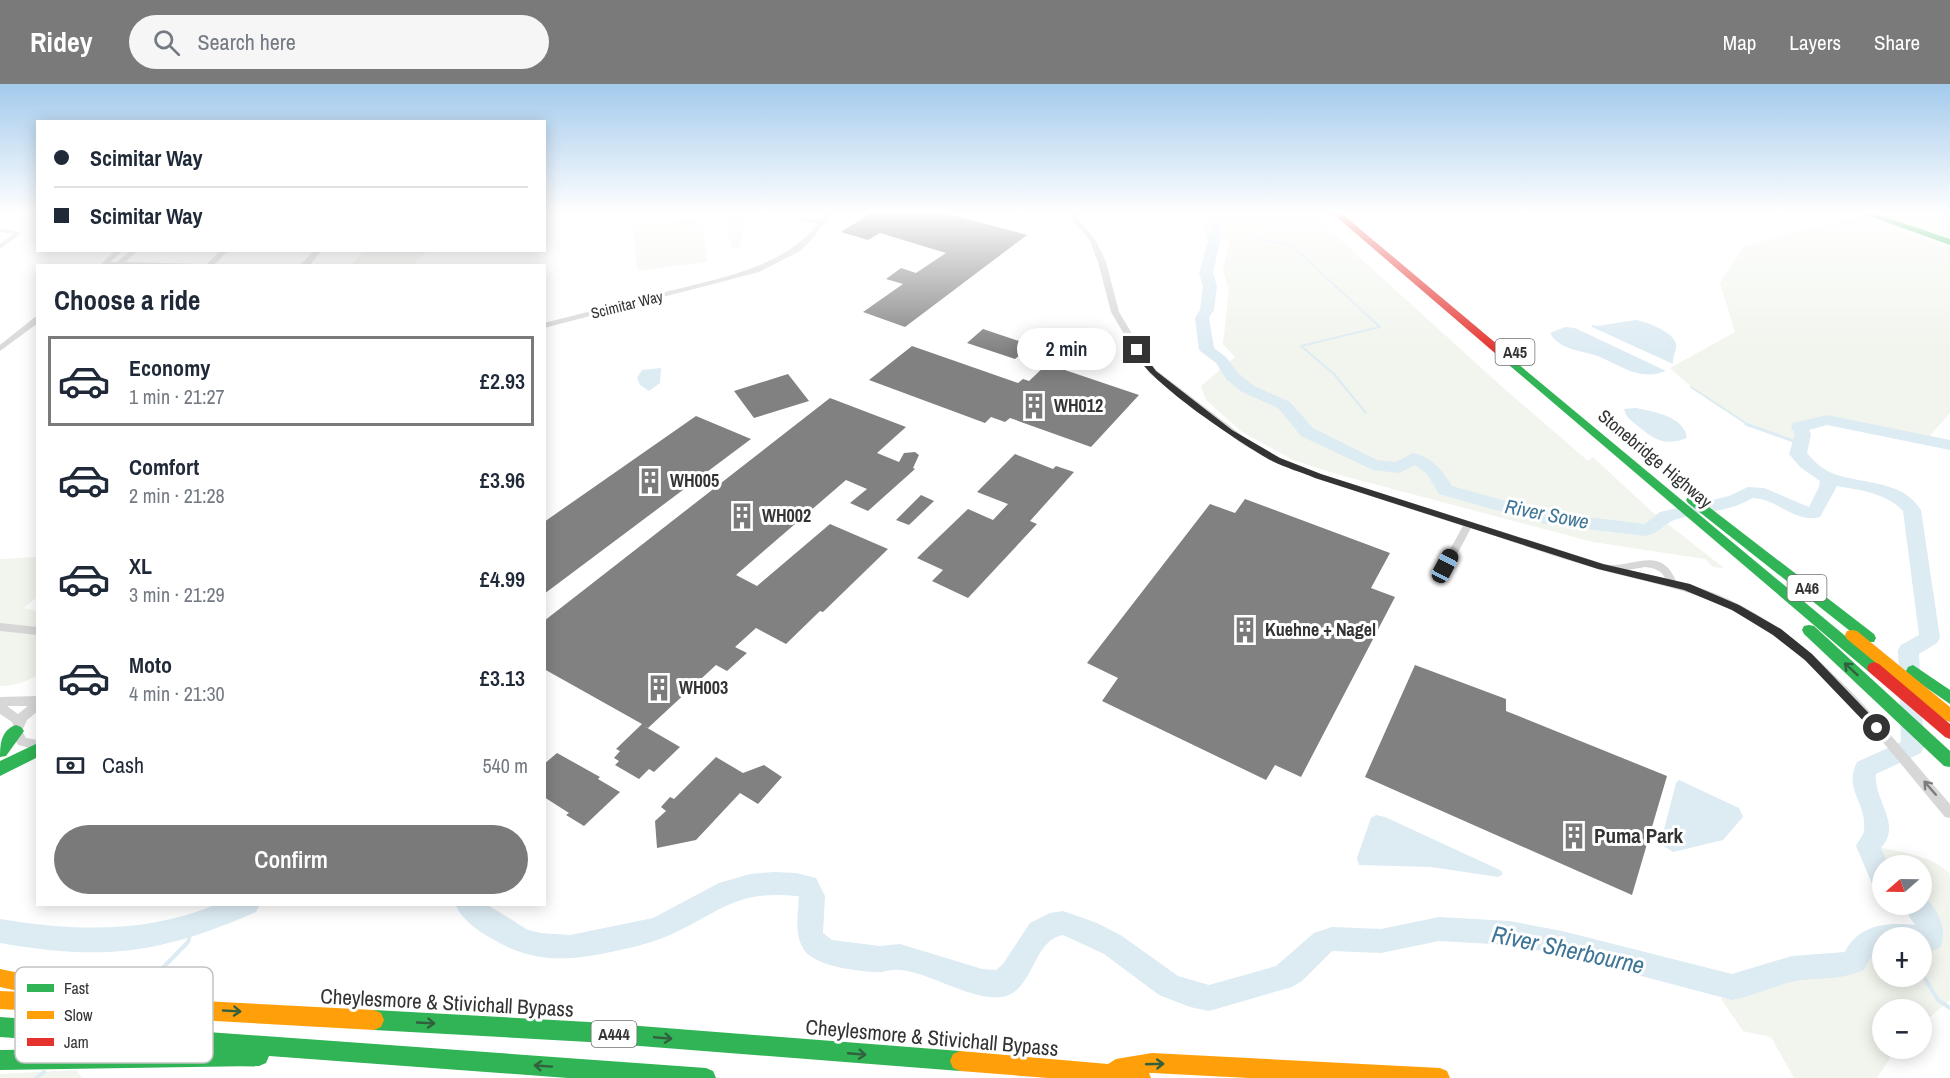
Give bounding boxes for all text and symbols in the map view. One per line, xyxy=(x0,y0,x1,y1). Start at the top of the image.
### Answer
search box xyxy=(129,15,549,69)
text: Ridey xyxy=(30,23,93,61)
icon: search xyxy=(150,26,183,59)
text: Search here xyxy=(198,27,296,57)
text: Map xyxy=(1723,28,1756,57)
text: Layers xyxy=(1789,28,1841,57)
text: Share xyxy=(1874,28,1920,57)
text: Scimitar Way xyxy=(90,143,203,173)
text: Scimitar Way xyxy=(90,201,203,231)
text: Choose a ride xyxy=(54,282,200,318)
street label: Scimitar Way xyxy=(589,285,666,324)
callout: 2 min xyxy=(1017,329,1116,371)
text: 2 min xyxy=(1045,335,1088,362)
route end xyxy=(1123,336,1150,363)
road number: A45 xyxy=(1496,339,1534,365)
text: Economy xyxy=(129,353,210,383)
icon: car xyxy=(57,354,111,408)
text: £2.93 xyxy=(480,366,525,396)
text: 1 min · 21:27 xyxy=(129,383,225,410)
building icon: WH012 xyxy=(1019,391,1049,421)
place label: WH012 xyxy=(1054,393,1103,418)
street label: Stonebridge Highway xyxy=(1593,403,1718,514)
text: Comfort xyxy=(129,452,199,482)
icon: car xyxy=(57,453,111,507)
text: £3.96 xyxy=(480,465,525,495)
building icon: WH005 xyxy=(635,466,665,496)
place label: WH005 xyxy=(670,468,719,493)
text: 2 min · 21:28 xyxy=(129,482,225,509)
water label: River Sowe xyxy=(1503,492,1591,535)
building icon: WH002 xyxy=(727,501,757,531)
place label: WH002 xyxy=(762,503,811,528)
car xyxy=(1429,546,1461,586)
text: XL xyxy=(129,551,152,581)
icon: car xyxy=(57,552,111,606)
text: £4.99 xyxy=(480,564,525,594)
road number: A46 xyxy=(1788,575,1826,601)
text: 3 min · 21:29 xyxy=(129,581,225,608)
building icon: Kuehne + Nagel xyxy=(1230,615,1260,645)
place label: Kuehne + Nagel xyxy=(1265,617,1376,642)
text: Moto xyxy=(129,650,172,680)
icon: car xyxy=(57,651,111,705)
text: £3.13 xyxy=(480,663,525,693)
one-way arrow xyxy=(1844,663,1859,677)
building icon: WH003 xyxy=(644,673,674,703)
place label: WH003 xyxy=(679,675,728,700)
text: 4 min · 21:30 xyxy=(129,680,225,707)
route start xyxy=(1863,714,1890,741)
icon: cash xyxy=(54,749,87,782)
text: Cash xyxy=(102,750,144,780)
text: 540 m xyxy=(482,752,528,779)
one-way arrow xyxy=(1923,781,1937,796)
building icon: Puma Park xyxy=(1559,821,1589,851)
place label: Puma Park xyxy=(1594,821,1683,850)
button: Confirm xyxy=(54,825,528,894)
north arrow xyxy=(1872,855,1932,915)
map controls xyxy=(1872,855,1932,1059)
water label: River Sherbourne xyxy=(1489,917,1648,981)
button: + xyxy=(1872,927,1932,987)
legend xyxy=(15,967,213,1063)
text: Fast xyxy=(64,977,89,999)
street label: Cheylesmore & Stivichall Bypass xyxy=(320,981,574,1024)
button: − xyxy=(1872,999,1932,1059)
text: Slow xyxy=(64,1004,93,1026)
one-way arrow xyxy=(221,1006,241,1017)
street label: Cheylesmore & Stivichall Bypass xyxy=(804,1012,1060,1063)
one-way arrow xyxy=(416,1017,436,1028)
road number: A444 xyxy=(592,1021,636,1047)
text: Jam xyxy=(64,1031,89,1053)
one-way arrow xyxy=(652,1033,672,1044)
one-way arrow xyxy=(847,1048,867,1059)
one-way arrow xyxy=(1144,1058,1164,1069)
one-way arrow xyxy=(533,1060,553,1071)

